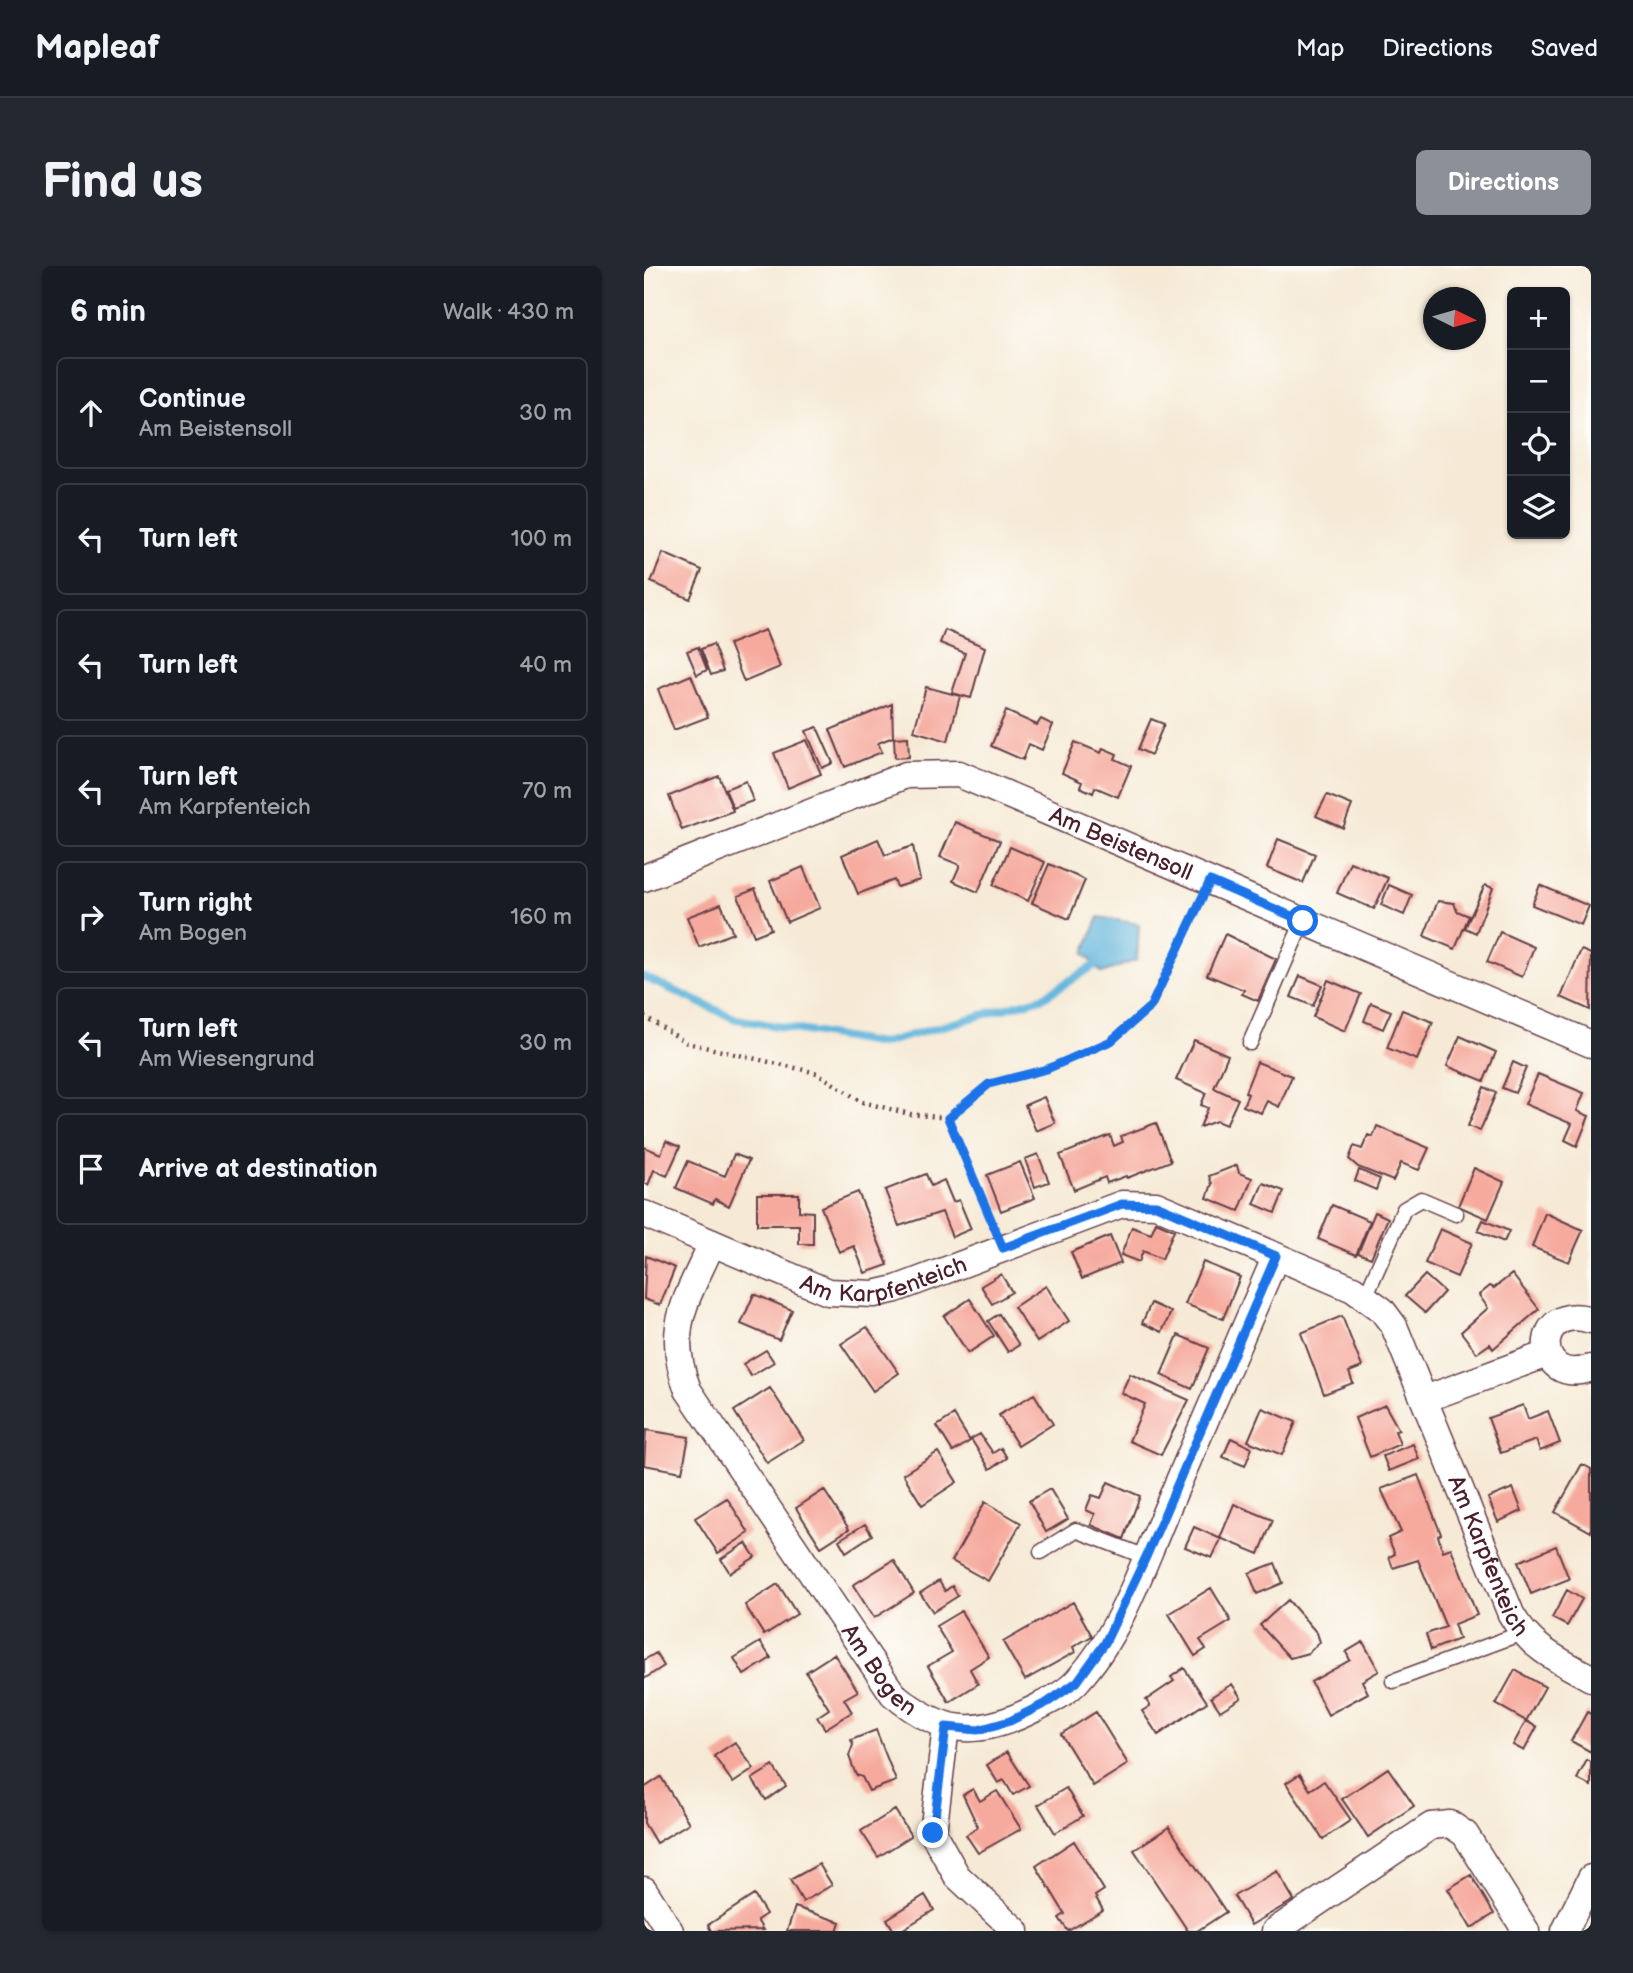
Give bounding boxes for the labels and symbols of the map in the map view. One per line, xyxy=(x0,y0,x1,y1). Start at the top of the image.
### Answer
north arrow xyxy=(1423,287,1486,350)
street label: Am Beistensoll xyxy=(1045,801,1197,887)
route start xyxy=(1287,905,1318,936)
street label: Am Karpfenteich xyxy=(796,1251,971,1309)
street label: Am Karpfenteich xyxy=(1441,1471,1534,1642)
street label: Am Bogen xyxy=(835,1619,922,1722)
route end xyxy=(917,1817,948,1848)

